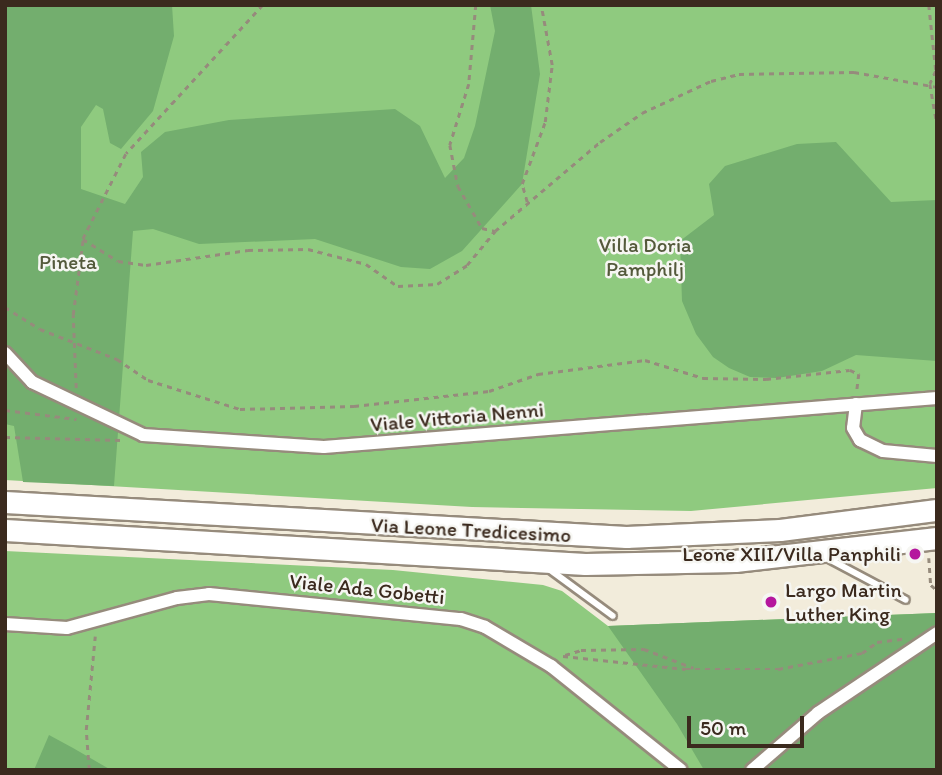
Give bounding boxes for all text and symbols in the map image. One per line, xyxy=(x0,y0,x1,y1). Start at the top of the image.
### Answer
park label: Villa Doria Pamphilj xyxy=(598,232,692,282)
park label: Pineta xyxy=(39,249,97,275)
street label: Viale Vittoria Nenni xyxy=(369,397,545,437)
street label: Via Leone Tredicesimo xyxy=(371,512,571,548)
place label: Leone XIII/Villa Panphili xyxy=(683,541,901,567)
marker: Leone XIII/Villa Panphili xyxy=(907,546,923,562)
street label: Viale Ada Gobetti xyxy=(288,568,446,610)
place label: Largo Martin Luther King xyxy=(785,577,902,627)
marker: Largo Martin Luther King xyxy=(763,594,779,610)
scale bar xyxy=(690,702,807,746)
text: 50 m xyxy=(700,715,746,740)

